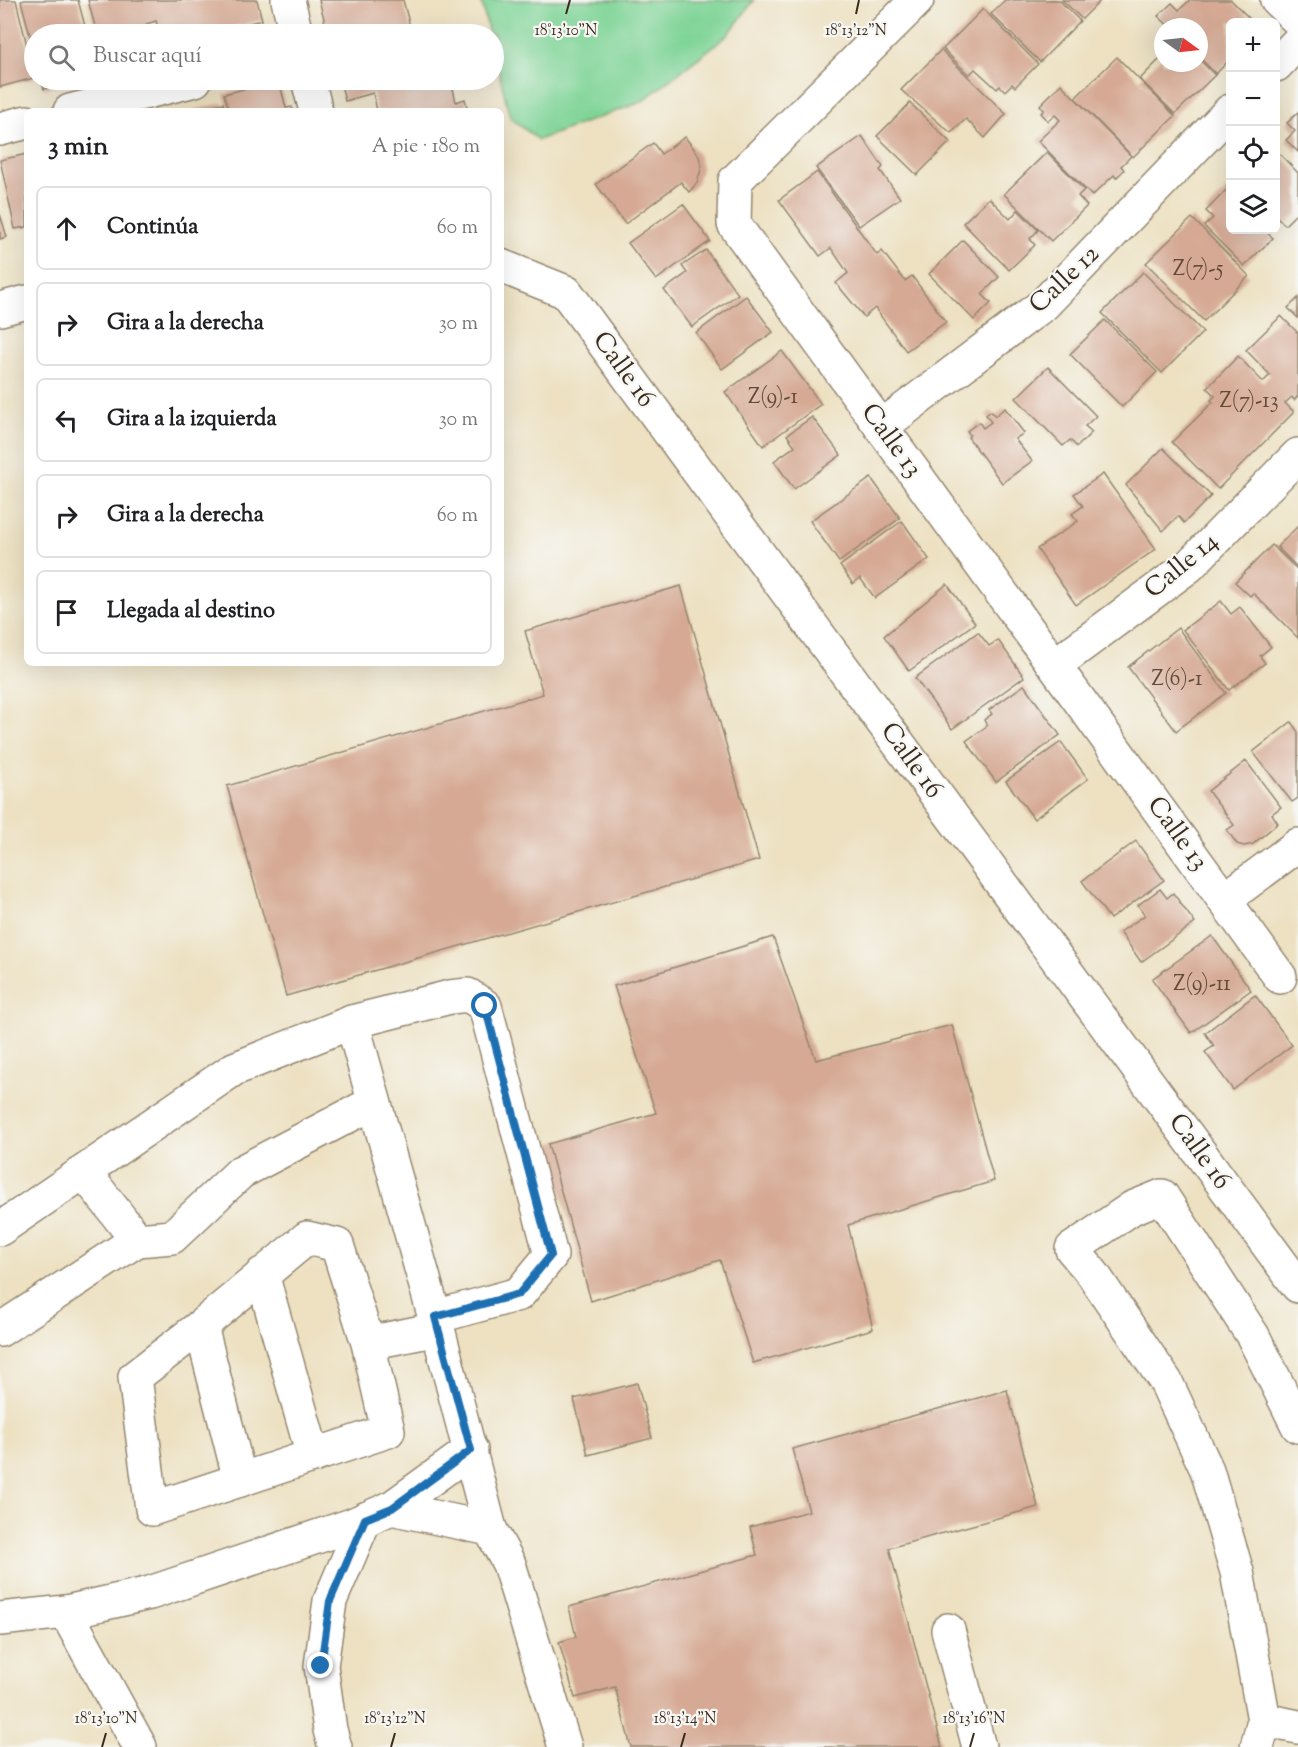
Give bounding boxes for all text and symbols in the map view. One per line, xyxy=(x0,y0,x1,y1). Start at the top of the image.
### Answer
north arrow xyxy=(1154,18,1208,72)
map controls xyxy=(1226,18,1280,234)
button: + xyxy=(1226,18,1280,72)
text: 18°13'10"N xyxy=(535,21,597,42)
text: 18°13'12"N xyxy=(825,21,887,42)
search box xyxy=(24,24,504,90)
icon: search xyxy=(45,41,78,74)
text: Buscar aquí xyxy=(93,41,202,73)
button: − xyxy=(1226,72,1280,126)
button: locate xyxy=(1226,126,1280,180)
text: 3 min xyxy=(48,129,108,166)
text: A pie · 180 m xyxy=(372,133,480,162)
button: layers xyxy=(1226,180,1280,234)
icon: ahead xyxy=(50,212,83,245)
text: Continúa xyxy=(107,212,198,244)
text: 60 m xyxy=(437,214,478,243)
street label: Calle 12 xyxy=(1021,237,1109,323)
house number: Z(7)-5 xyxy=(1173,254,1224,286)
icon: right xyxy=(50,308,83,341)
text: Gira a la derecha xyxy=(107,308,264,340)
text: 30 m xyxy=(439,310,478,339)
street label: Calle 16 xyxy=(583,324,663,416)
house number: Z(9)-1 xyxy=(748,382,799,414)
house number: Z(7)-13 xyxy=(1219,386,1279,418)
street label: Calle 13 xyxy=(851,396,931,486)
icon: left xyxy=(50,404,83,437)
text: Gira a la izquierda xyxy=(107,404,277,436)
text: 30 m xyxy=(439,406,478,435)
icon: right xyxy=(50,500,83,533)
text: Gira a la derecha xyxy=(107,500,264,532)
text: 60 m xyxy=(437,502,478,531)
street label: Calle 14 xyxy=(1137,524,1227,608)
icon: arrive xyxy=(50,596,83,629)
text: Llegada al destino xyxy=(107,596,275,628)
house number: Z(6)-1 xyxy=(1152,664,1203,696)
street label: Calle 16 xyxy=(871,715,951,807)
street label: Calle 13 xyxy=(1137,789,1217,879)
house number: Z(9)-11 xyxy=(1173,969,1231,1001)
route start xyxy=(471,992,497,1018)
street label: Calle 16 xyxy=(1159,1106,1239,1198)
route end xyxy=(307,1652,333,1678)
text: 18°13'10"N xyxy=(75,1709,137,1730)
text: 18°13'12"N xyxy=(364,1709,426,1730)
text: 18°13'14"N xyxy=(654,1709,716,1730)
text: 18°13'16"N xyxy=(943,1709,1005,1730)

